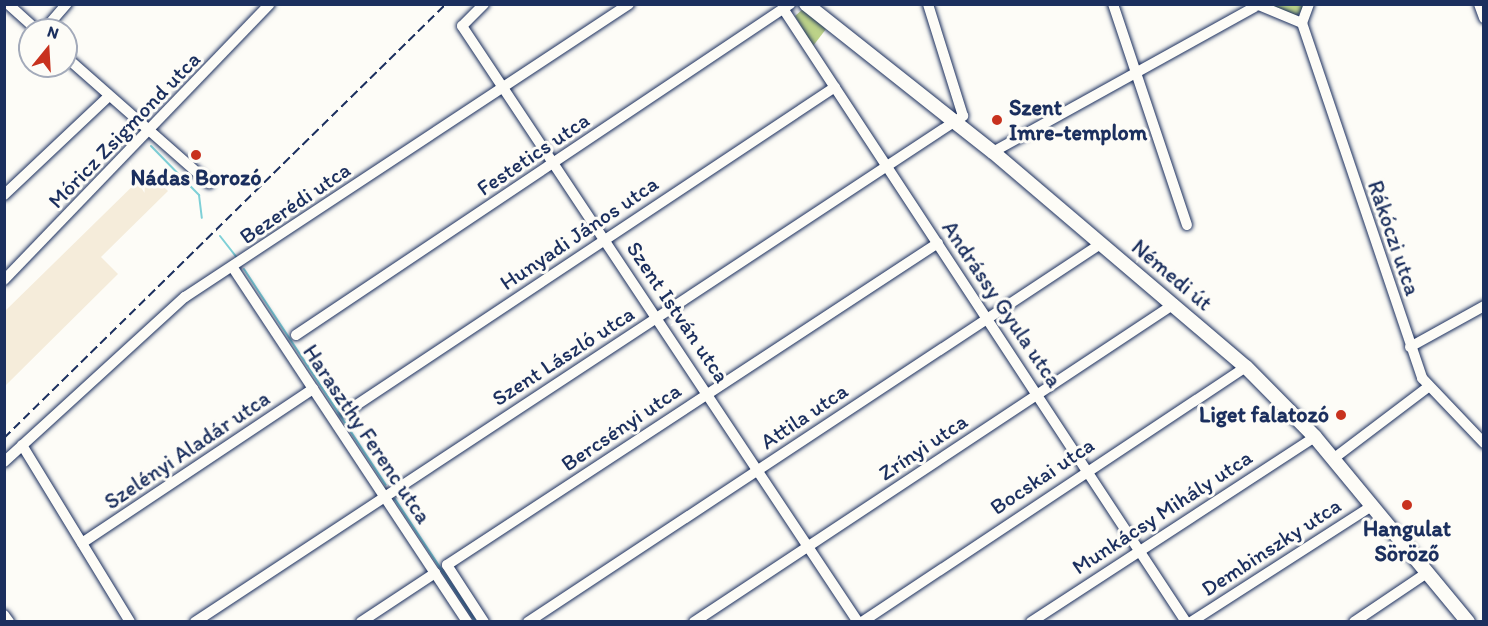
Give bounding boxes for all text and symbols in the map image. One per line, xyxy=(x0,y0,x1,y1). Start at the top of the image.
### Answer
north arrow xyxy=(18,18,78,78)
text: N xyxy=(45,22,61,43)
street label: Móricz Zsigmond utca xyxy=(42,46,206,214)
place label: Szent Imre-templom xyxy=(1009,94,1147,146)
street label: Festetics utca xyxy=(472,107,594,201)
marker: Szent Imre-templom xyxy=(990,113,1004,127)
marker: Nádas Borozó xyxy=(189,148,203,162)
street label: Bezerédi utca xyxy=(235,156,355,250)
place label: Nádas Borozó xyxy=(130,165,262,191)
street label: Hunyadi János utca xyxy=(495,170,663,296)
street label: Rákóczi utca xyxy=(1362,177,1426,299)
street label: Andrássy Gyula utca xyxy=(937,216,1067,392)
street label: Némedi út xyxy=(1126,234,1218,316)
street label: Szent István utca xyxy=(621,236,735,388)
street label: Szent László utca xyxy=(487,300,639,412)
street label: Haraszthy Ferenc utca xyxy=(297,340,437,528)
street label: Bercsényi utca xyxy=(556,377,686,477)
street label: Attila utca xyxy=(756,377,852,455)
street label: Szelényi Aladár utca xyxy=(100,385,274,515)
place label: Liget falatozó xyxy=(1200,402,1329,428)
street label: Zrínyi utca xyxy=(874,408,972,486)
marker: Liget falatozó xyxy=(1334,408,1348,422)
street label: Bocskai utca xyxy=(985,432,1099,520)
street label: Munkácsy Mihály utca xyxy=(1067,444,1257,580)
street label: Dembinszky utca xyxy=(1196,492,1346,602)
marker: Hangulat Söröző xyxy=(1400,498,1414,512)
place label: Hangulat Söröző xyxy=(1363,515,1451,566)

